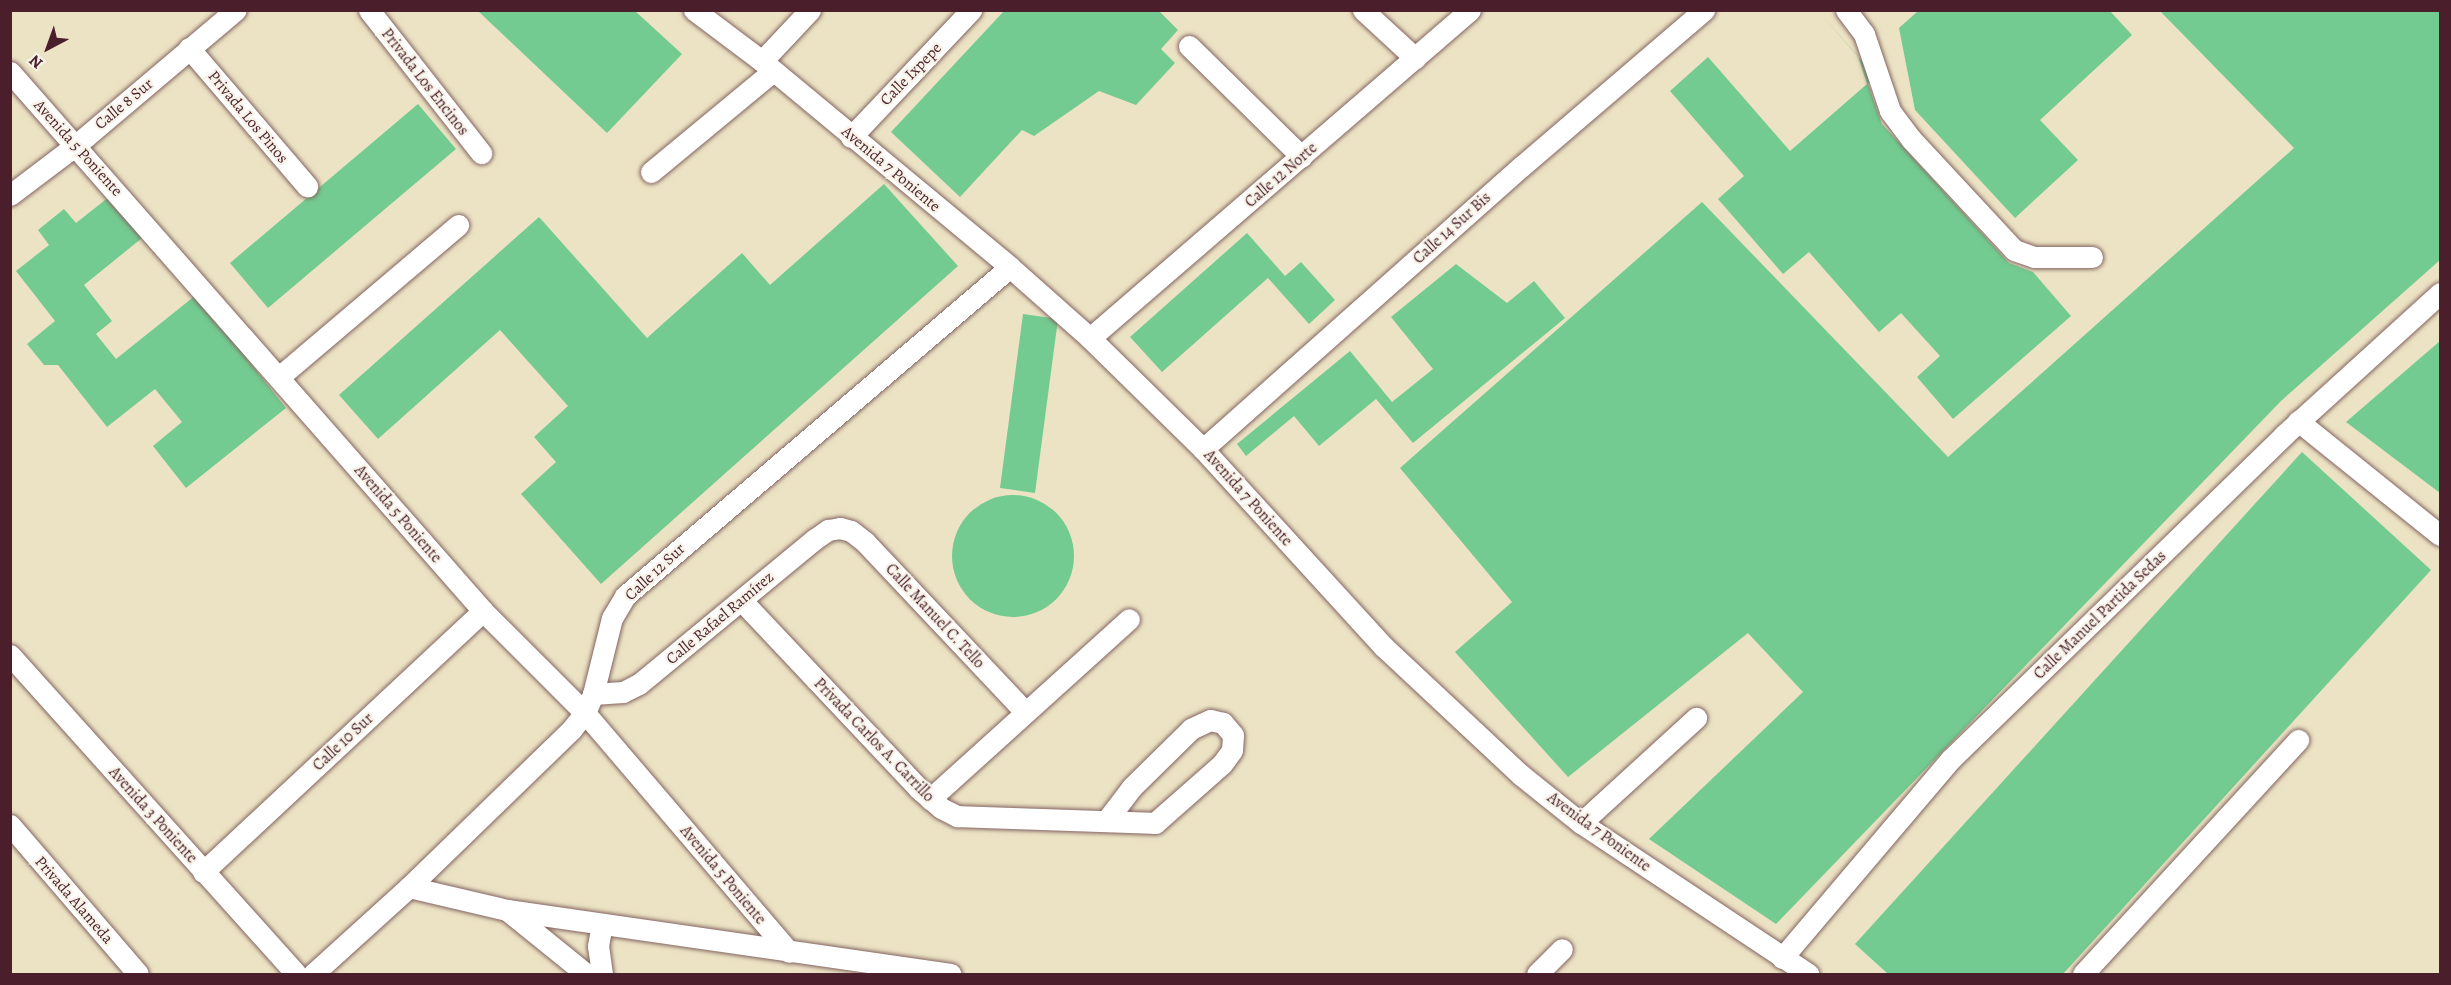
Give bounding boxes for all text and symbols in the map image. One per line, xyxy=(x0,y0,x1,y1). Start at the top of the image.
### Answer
north arrow xyxy=(18,18,78,78)
street label: Privada Los Encinos xyxy=(377,25,473,139)
street label: Calle Ixpepe xyxy=(876,38,946,110)
text: N xyxy=(25,49,48,74)
street label: Privada Los Pinos xyxy=(204,67,292,167)
street label: Calle 8 Sur xyxy=(91,74,157,134)
street label: Avenida 5 Poniente xyxy=(30,96,126,200)
street label: Avenida 7 Poniente xyxy=(838,122,944,216)
street label: Calle 12 Norte xyxy=(1241,138,1321,212)
street label: Calle 14 Sur Bis xyxy=(1409,188,1495,268)
street label: Avenida 7 Poniente xyxy=(1200,446,1296,550)
street label: Avenida 5 Poniente xyxy=(350,461,446,567)
street label: Calle 12 Sur xyxy=(621,539,689,605)
street label: Calle Manuel Partida Sedas xyxy=(2030,547,2170,683)
street label: Calle Manuel C. Tello xyxy=(881,559,989,673)
street label: Calle Rafael Ramírez xyxy=(662,567,778,669)
street label: Privada Carlos A. Carrillo xyxy=(810,674,938,806)
street label: Calle 10 Sur xyxy=(309,709,377,775)
street label: Avenida 3 Poniente xyxy=(105,763,201,867)
street label: Avenida 7 Poniente xyxy=(1544,788,1654,876)
street label: Avenida 5 Poniente xyxy=(676,822,770,928)
street label: Privada Alameda xyxy=(31,852,117,948)

